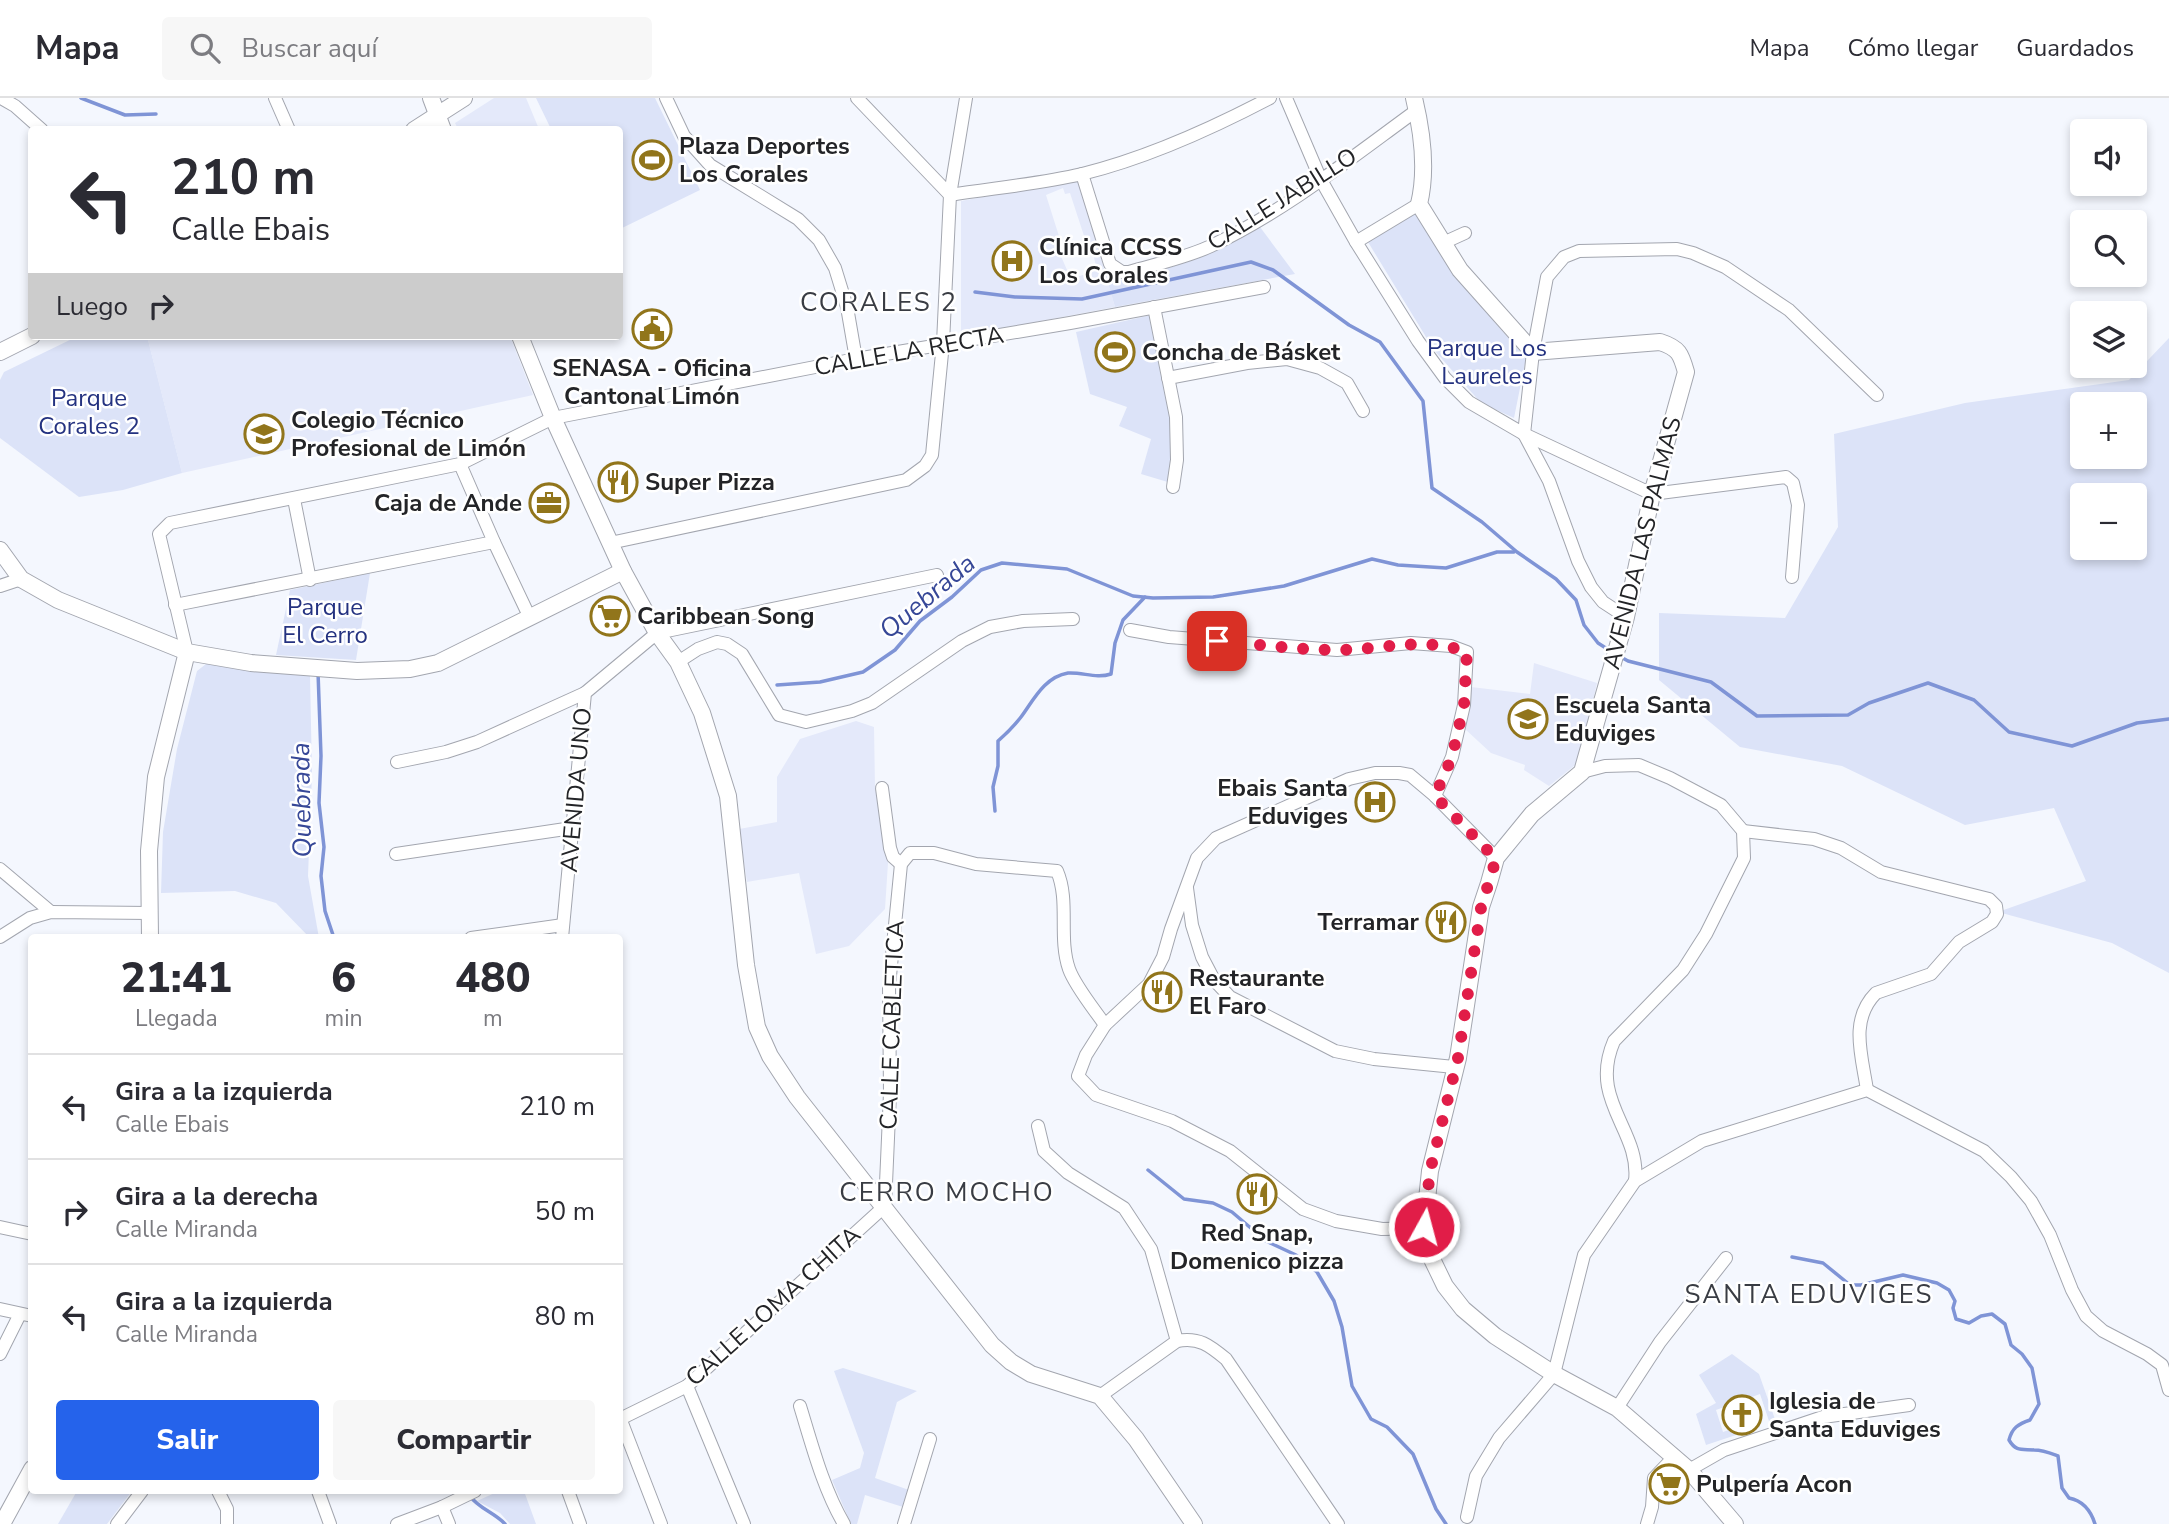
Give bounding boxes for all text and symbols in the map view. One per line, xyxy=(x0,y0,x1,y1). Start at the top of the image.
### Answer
search box xyxy=(162,17,652,80)
text: Mapa xyxy=(35,26,120,71)
icon: search xyxy=(186,29,224,67)
text: Buscar aquí xyxy=(242,31,377,66)
text: Mapa xyxy=(1749,32,1809,64)
text: Cómo llegar xyxy=(1847,32,1978,64)
text: Guardados xyxy=(2016,32,2134,64)
map controls xyxy=(2070,119,2147,560)
button: sound xyxy=(2070,119,2147,196)
place label: Plaza Deportes Los Corales xyxy=(679,130,850,190)
sports icon: Plaza Deportes Los Corales xyxy=(631,139,673,181)
street label: CALLE JABILLO xyxy=(1201,140,1363,258)
text: 210 m xyxy=(171,144,315,211)
icon: left xyxy=(56,154,147,245)
text: Calle Ebais xyxy=(171,208,330,251)
button: search xyxy=(2070,210,2147,287)
place label: Clínica CCSS Los Corales xyxy=(1039,231,1182,291)
hospital icon: Clínica CCSS Los Corales xyxy=(991,240,1033,282)
district label: CORALES 2 xyxy=(800,285,958,320)
icon: right xyxy=(142,287,180,325)
text: Luego xyxy=(56,289,128,324)
button: layers xyxy=(2070,301,2147,378)
public building icon: SENASA - Oficina Cantonal Limón xyxy=(631,308,673,350)
street label: CALLE LA RECTA xyxy=(812,319,1007,383)
sports icon: Concha de Básket xyxy=(1094,331,1136,373)
park label: Parque Los Laureles xyxy=(1427,332,1547,392)
place label: Concha de Básket xyxy=(1142,336,1341,368)
place label: SENASA - Oficina Cantonal Limón xyxy=(552,352,752,412)
park label: Parque Corales 2 xyxy=(38,382,140,442)
button: + xyxy=(2070,392,2147,469)
place label: Colegio Técnico Profesional de Limón xyxy=(291,404,526,464)
school or university icon: Colegio Técnico Profesional de Limón xyxy=(243,413,285,455)
street label: AVENIDA LAS PALMAS xyxy=(1595,413,1689,673)
restaurant icon: Super Pizza xyxy=(597,461,639,503)
place label: Super Pizza xyxy=(645,466,775,498)
office icon: Caja de Ande xyxy=(528,482,570,524)
button: − xyxy=(2070,483,2147,560)
place label: Caja de Ande xyxy=(374,487,522,519)
water label: Quebrada xyxy=(872,546,983,647)
park label: Parque El Cerro xyxy=(282,591,368,651)
supermarket icon: Caribbean Song xyxy=(589,595,631,637)
place label: Caribbean Song xyxy=(637,600,814,632)
pin xyxy=(1187,611,1247,671)
icon: arrive xyxy=(1198,622,1236,660)
place label: Escuela Santa Eduviges xyxy=(1555,689,1711,749)
school or university icon: Escuela Santa Eduviges xyxy=(1507,698,1549,740)
street label: AVENIDA UNO xyxy=(553,706,599,874)
water label: Quebrada xyxy=(283,742,320,858)
place label: Ebais Santa Eduviges xyxy=(1217,772,1348,832)
hospital icon: Ebais Santa Eduviges xyxy=(1354,781,1396,823)
restaurant icon: Terramar xyxy=(1425,901,1467,943)
place label: Terramar xyxy=(1318,906,1420,938)
street label: CALLE CABLETICA xyxy=(872,919,912,1130)
text: 21:41 xyxy=(120,950,232,1007)
text: 6 xyxy=(331,950,356,1007)
text: 480 xyxy=(455,950,531,1007)
place label: Restaurante El Faro xyxy=(1189,962,1325,1022)
restaurant icon: Restaurante El Faro xyxy=(1141,971,1183,1013)
text: Llegada xyxy=(135,1003,218,1034)
text: min xyxy=(325,1003,363,1034)
text: m xyxy=(483,1003,503,1034)
text: Gira a la izquierda xyxy=(115,1074,333,1109)
icon: left xyxy=(56,1088,94,1126)
text: 210 m xyxy=(519,1089,595,1124)
text: Calle Ebais xyxy=(115,1109,229,1140)
restaurant icon: Red Snap, Domenico pizza xyxy=(1236,1173,1278,1215)
district label: CERRO MOCHO xyxy=(839,1175,1055,1210)
text: Gira a la derecha xyxy=(115,1179,318,1214)
position arrow xyxy=(1387,1190,1461,1264)
icon: right xyxy=(56,1193,94,1231)
text: 50 m xyxy=(535,1194,595,1229)
text: Calle Miranda xyxy=(115,1214,258,1245)
place label: Red Snap, Domenico pizza xyxy=(1170,1217,1344,1277)
street label: CALLE LOMA CHITA xyxy=(679,1219,868,1393)
district label: SANTA EDUVIGES xyxy=(1684,1277,1934,1312)
text: Gira a la izquierda xyxy=(115,1284,333,1319)
icon: left xyxy=(56,1298,94,1336)
text: 80 m xyxy=(535,1299,595,1334)
text: Calle Miranda xyxy=(115,1319,258,1350)
place label: Iglesia de Santa Eduviges xyxy=(1769,1385,1941,1445)
church icon: Iglesia de Santa Eduviges xyxy=(1721,1394,1763,1436)
button: Salir xyxy=(56,1400,319,1480)
button: Compartir xyxy=(333,1400,595,1480)
supermarket icon: Pulpería Acon xyxy=(1648,1463,1690,1505)
place label: Pulpería Acon xyxy=(1696,1468,1852,1500)

